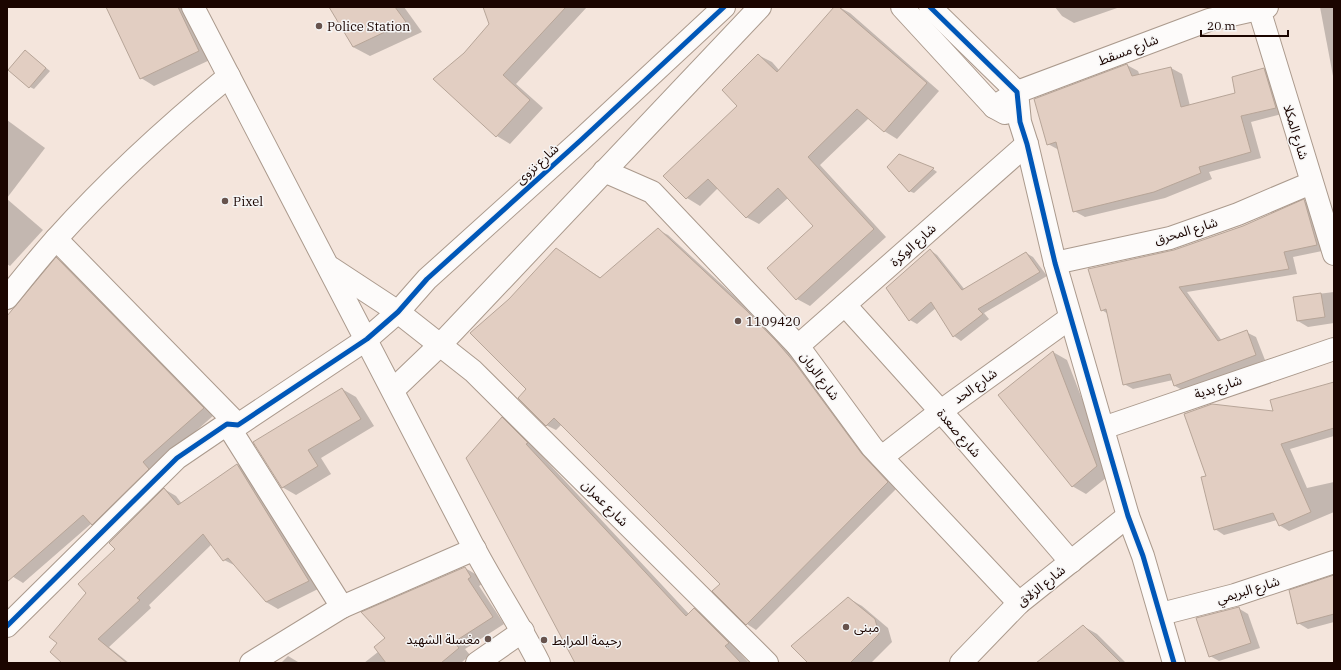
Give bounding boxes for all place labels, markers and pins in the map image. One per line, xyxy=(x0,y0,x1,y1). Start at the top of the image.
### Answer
place label: Police Station xyxy=(327,18,410,35)
marker: Police Station xyxy=(314,21,324,31)
place label: Pixel xyxy=(233,193,263,210)
marker: Pixel xyxy=(220,196,230,206)
place label: 1109420 xyxy=(746,313,801,330)
marker: 1109420 xyxy=(733,316,743,326)
place label: مبنى xyxy=(854,619,879,636)
marker: مبنى xyxy=(841,622,851,632)
place label: مغسلة الشهيد xyxy=(406,631,480,648)
place label: رحيمة المرابط xyxy=(552,632,622,649)
marker: مغسلة الشهيد xyxy=(483,634,493,644)
marker: رحيمة المرابط xyxy=(539,635,549,645)

